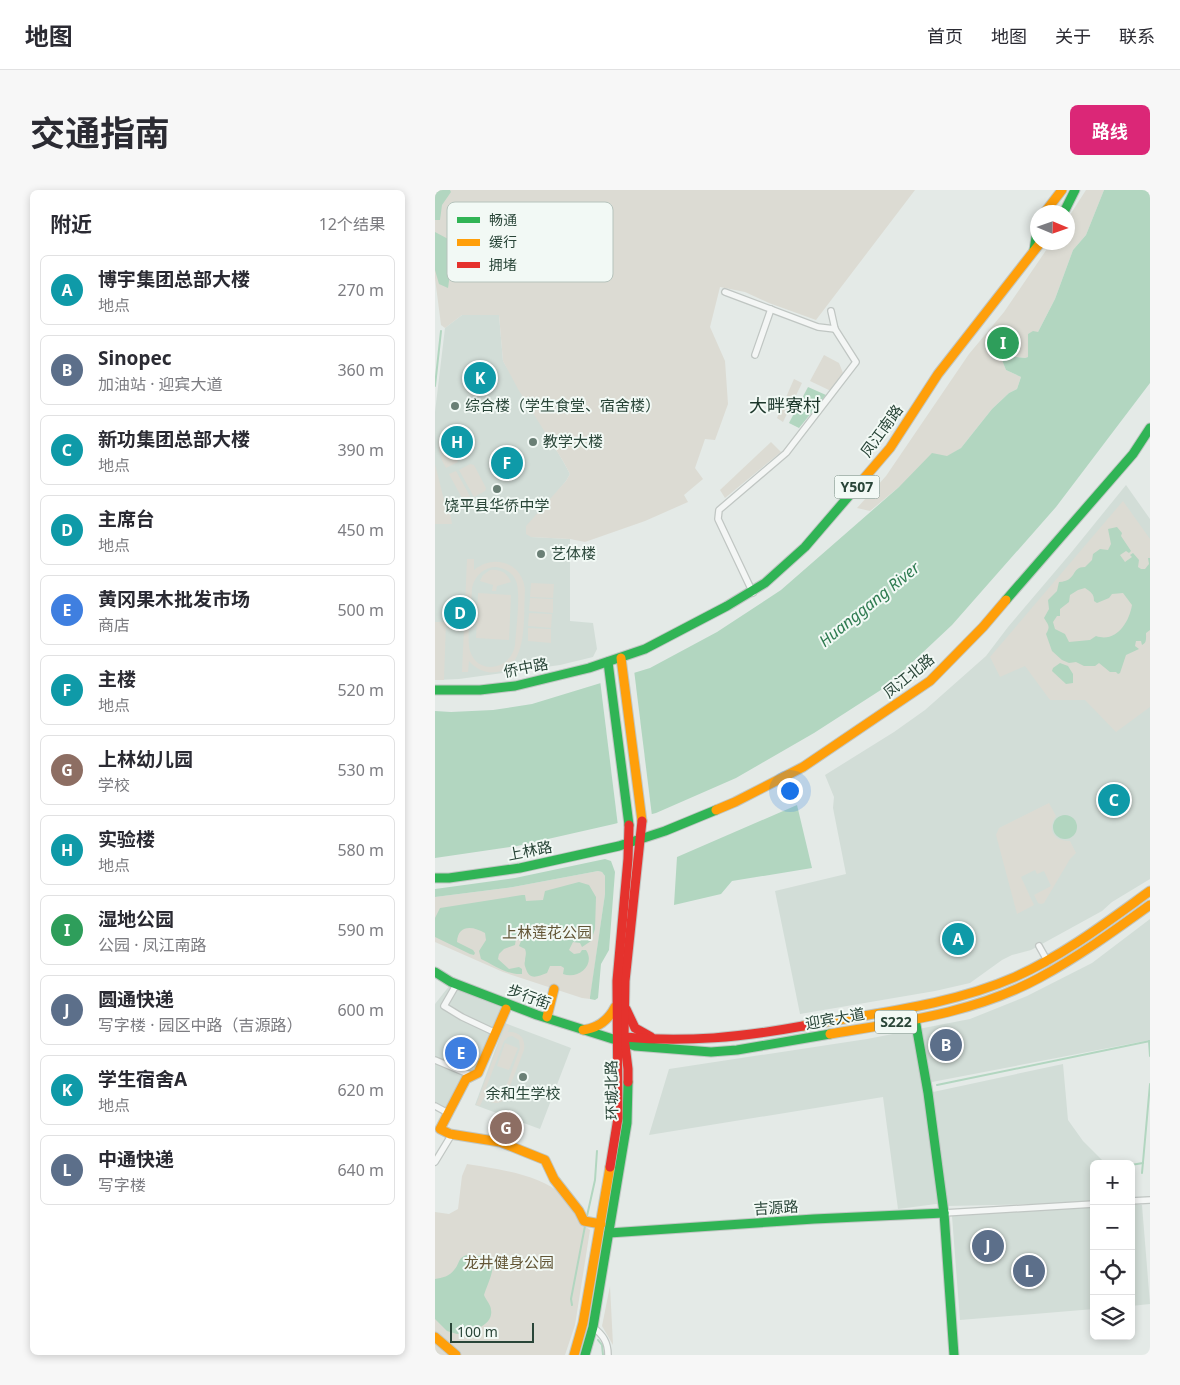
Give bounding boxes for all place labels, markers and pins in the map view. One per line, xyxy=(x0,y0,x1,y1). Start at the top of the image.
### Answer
pin: I xyxy=(987,324,1019,362)
pin: K xyxy=(464,359,496,397)
place label: 综合楼（学生食堂、宿舍楼） xyxy=(465,395,660,415)
marker: 综合楼（学生食堂、宿舍楼） xyxy=(449,400,461,412)
pin: H xyxy=(441,423,473,461)
place label: 教学大楼 xyxy=(543,431,603,451)
marker: 教学大楼 xyxy=(527,436,539,448)
pin: F xyxy=(491,444,523,482)
marker: 饶平县华侨中学 xyxy=(491,483,503,495)
place label: 饶平县华侨中学 xyxy=(444,495,550,515)
place label: 艺体楼 xyxy=(551,543,596,563)
marker: 艺体楼 xyxy=(535,548,547,560)
pin: D xyxy=(444,594,476,632)
pin: C xyxy=(1098,781,1130,819)
pin: A xyxy=(942,920,974,958)
pin: B xyxy=(930,1026,962,1064)
pin: E xyxy=(445,1034,477,1072)
marker: 余和生学校 xyxy=(517,1071,529,1083)
place label: 余和生学校 xyxy=(485,1083,561,1103)
pin: G xyxy=(490,1109,522,1147)
pin: J xyxy=(972,1227,1004,1265)
pin: L xyxy=(1013,1252,1045,1290)

